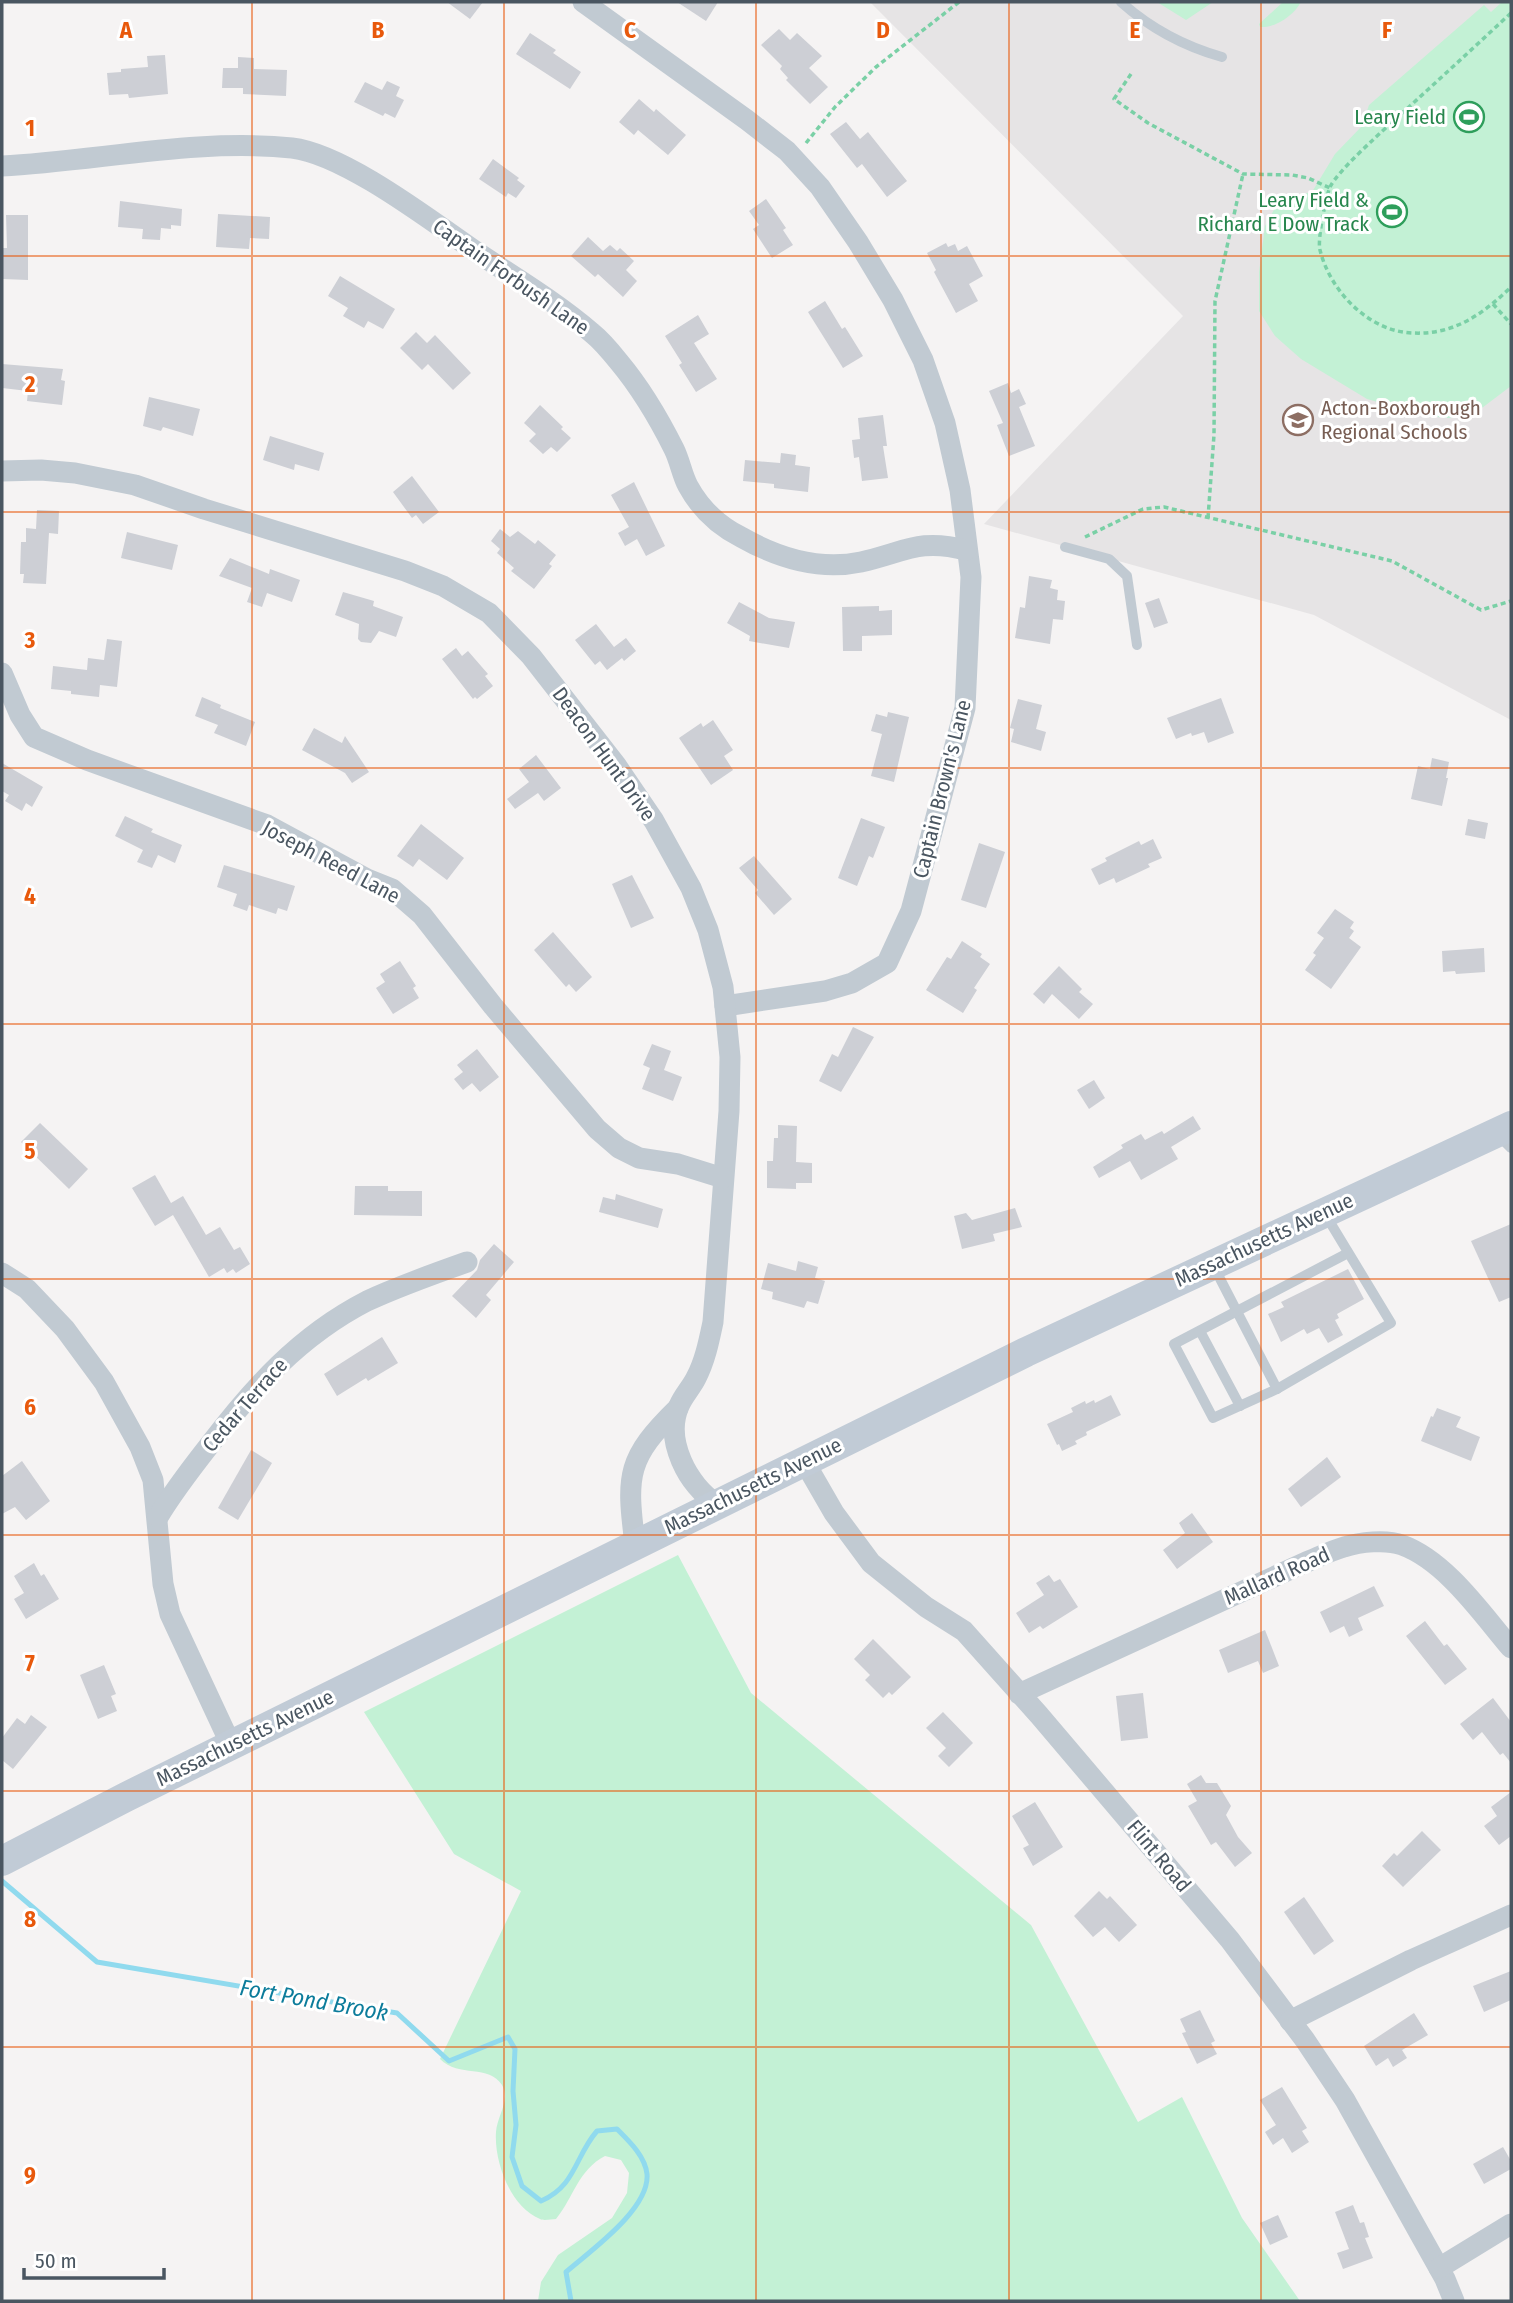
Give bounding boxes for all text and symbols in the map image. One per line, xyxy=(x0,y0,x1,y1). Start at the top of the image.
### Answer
text: A xyxy=(119,16,133,44)
text: B xyxy=(372,16,385,44)
text: C xyxy=(624,16,636,44)
text: D xyxy=(876,16,890,44)
text: E xyxy=(1130,16,1141,44)
text: F xyxy=(1382,16,1392,44)
sports icon: Leary Field xyxy=(1452,100,1486,134)
place label: Leary Field xyxy=(1354,104,1446,130)
text: 1 xyxy=(25,114,35,142)
place label: Leary Field & Richard E Dow Track xyxy=(1197,187,1369,237)
sports icon: Leary Field & Richard E Dow Track xyxy=(1375,195,1409,229)
street label: Captain Forbush Lane xyxy=(428,213,594,341)
text: 2 xyxy=(24,370,36,398)
place label: Acton-Boxborough Regional Schools xyxy=(1321,395,1481,445)
school or university icon: Acton-Boxborough Regional Schools xyxy=(1281,403,1315,437)
text: 3 xyxy=(24,626,36,654)
street label: Deacon Hunt Drive xyxy=(547,682,661,826)
street label: Captain Brown's Lane xyxy=(907,697,977,881)
street label: Joseph Reed Lane xyxy=(258,815,404,909)
text: 4 xyxy=(24,882,36,910)
text: 5 xyxy=(24,1137,36,1165)
street label: Massachusetts Avenue xyxy=(1171,1187,1357,1293)
street label: Cedar Terrace xyxy=(197,1352,293,1458)
text: 6 xyxy=(24,1393,36,1421)
street label: Massachusetts Avenue xyxy=(660,1432,846,1540)
street label: Mallard Road xyxy=(1220,1541,1334,1611)
text: 7 xyxy=(25,1649,35,1677)
street label: Massachusetts Avenue xyxy=(152,1684,338,1792)
street label: Flint Road xyxy=(1121,1815,1197,1897)
text: 8 xyxy=(24,1905,36,1933)
water label: Fort Pond Brook xyxy=(238,1973,390,2027)
text: 9 xyxy=(24,2161,36,2189)
scale bar xyxy=(24,2236,164,2280)
text: 50 m xyxy=(35,2248,77,2274)

